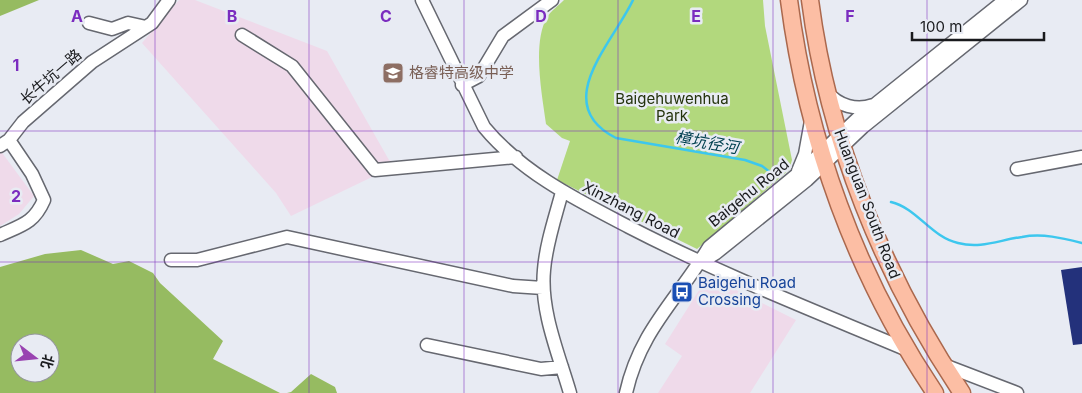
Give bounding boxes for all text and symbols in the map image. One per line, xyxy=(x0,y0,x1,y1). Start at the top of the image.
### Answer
text: A xyxy=(71,6,83,26)
text: B xyxy=(227,6,237,26)
text: C xyxy=(380,6,392,26)
text: D xyxy=(535,6,547,26)
text: E xyxy=(691,6,701,26)
text: F xyxy=(845,6,855,26)
scale bar xyxy=(912,10,1044,42)
text: 100 m xyxy=(920,17,962,36)
street label: 长牛坑一路 xyxy=(16,45,85,108)
text: 1 xyxy=(13,55,19,75)
school or university icon: 格睿特高级中学 xyxy=(381,61,405,85)
place label: 格睿特高级中学 xyxy=(409,63,514,82)
park label: Baigehuwenhua Park xyxy=(615,89,729,125)
street label: Huanguan South Road xyxy=(830,126,905,281)
water label: 樟坑径河 xyxy=(674,127,743,158)
street label: Baigehu Road xyxy=(705,154,793,231)
street label: Xinzhang Road xyxy=(579,177,683,242)
text: 2 xyxy=(11,186,21,206)
place label: Baigehu Road Crossing xyxy=(698,273,796,309)
bus stop icon: Baigehu Road Crossing xyxy=(670,280,694,304)
north arrow xyxy=(10,333,60,383)
text: 北 xyxy=(38,353,58,371)

